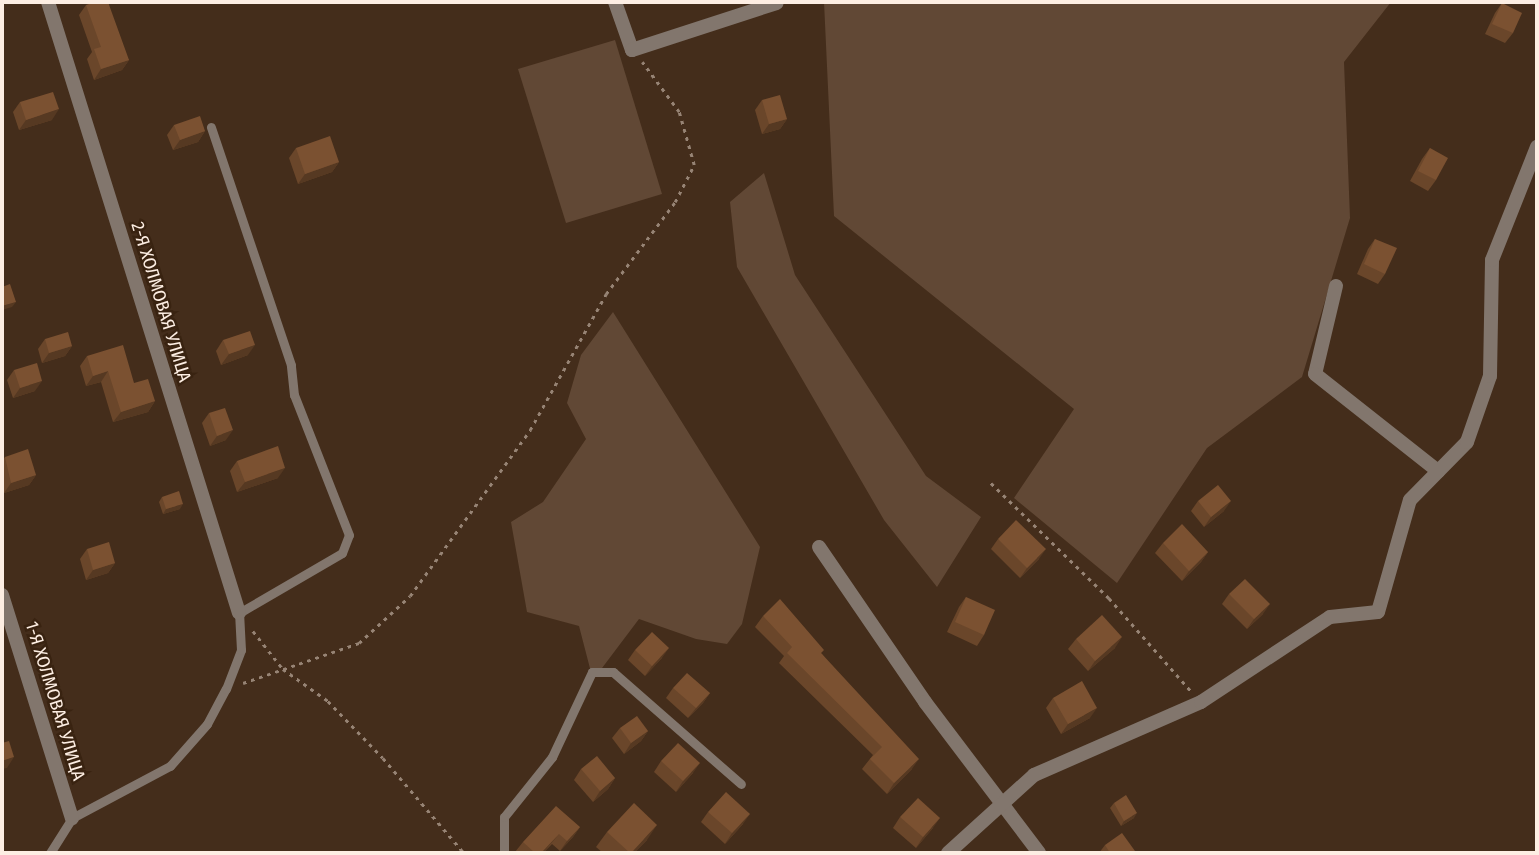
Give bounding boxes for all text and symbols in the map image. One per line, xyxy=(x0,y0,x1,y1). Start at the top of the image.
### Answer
street label: 2-Я ХОЛМОВАЯ УЛИЦА xyxy=(126,220,196,384)
street label: 1-Я ХОЛМОВАЯ УЛИЦА xyxy=(21,619,89,783)

